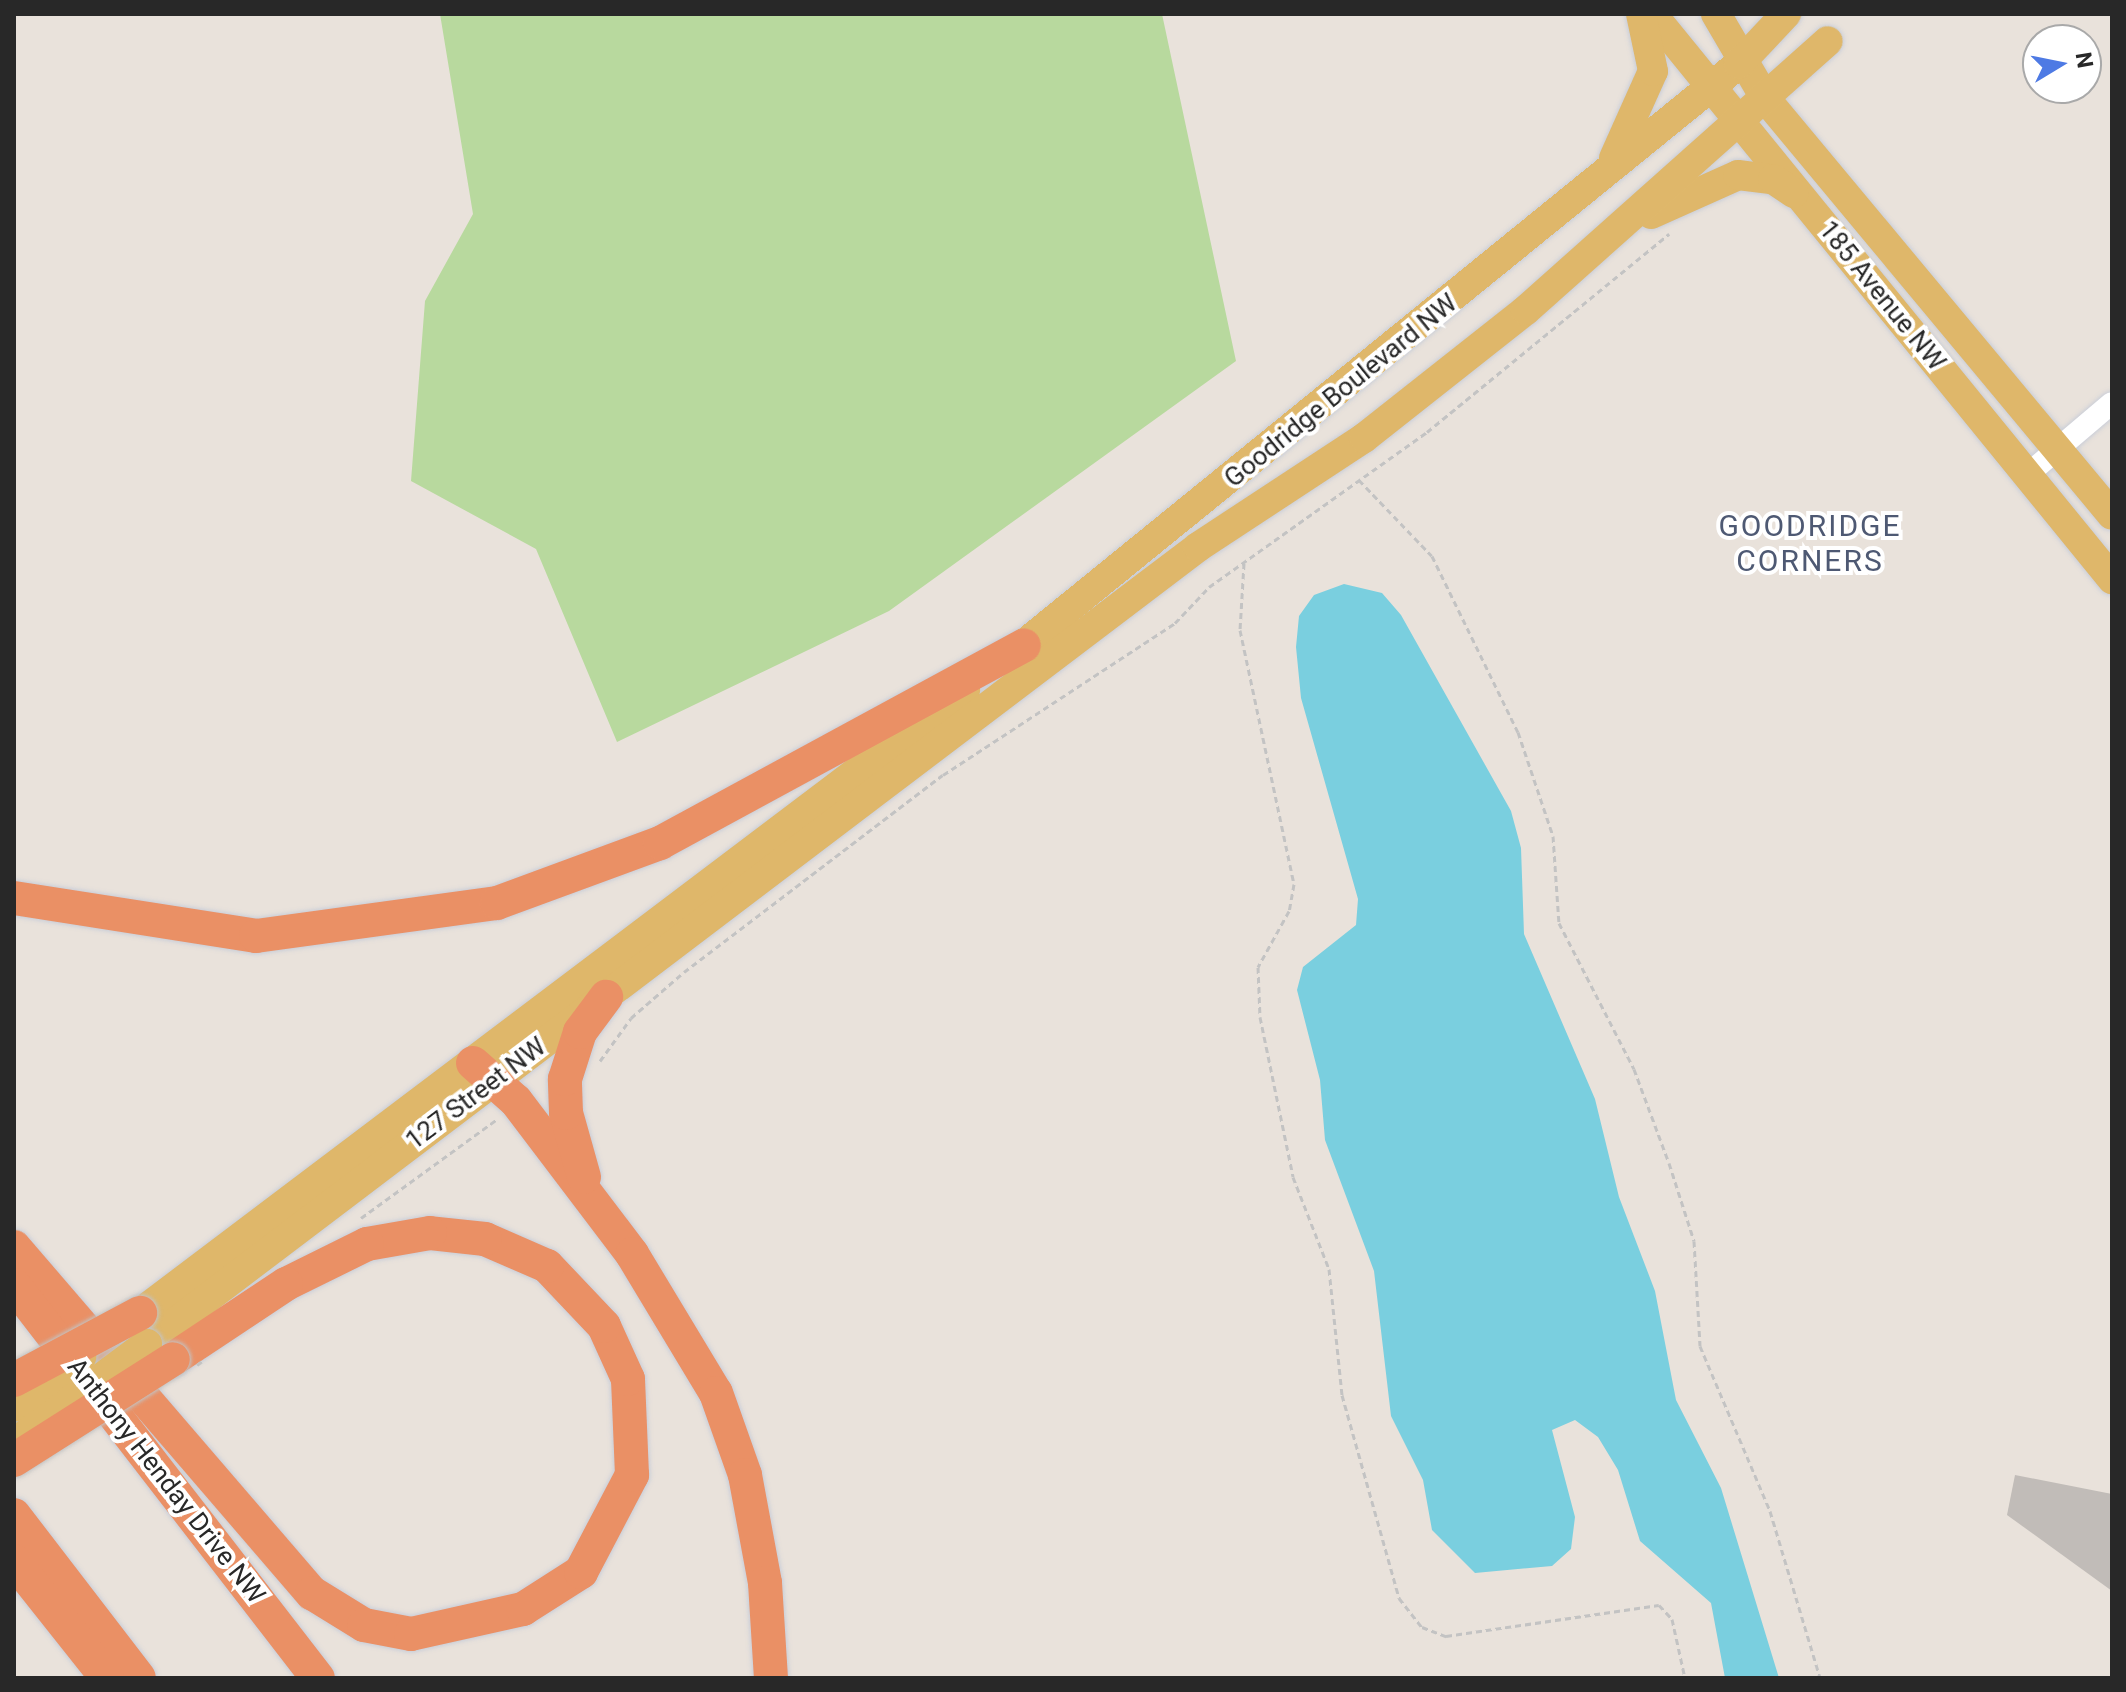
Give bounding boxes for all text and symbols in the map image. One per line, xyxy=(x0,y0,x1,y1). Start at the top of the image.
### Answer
north arrow xyxy=(2022,24,2102,104)
text: N xyxy=(2070,50,2098,70)
street label: 185 Avenue NW xyxy=(1812,215,1952,377)
street label: Goodridge Boulevard NW xyxy=(1219,288,1463,494)
district label: GOODRIDGE CORNERS xyxy=(1718,508,1902,578)
street label: 127 Street NW xyxy=(400,1031,552,1157)
street label: Anthony Henday Drive NW xyxy=(61,1352,271,1610)

